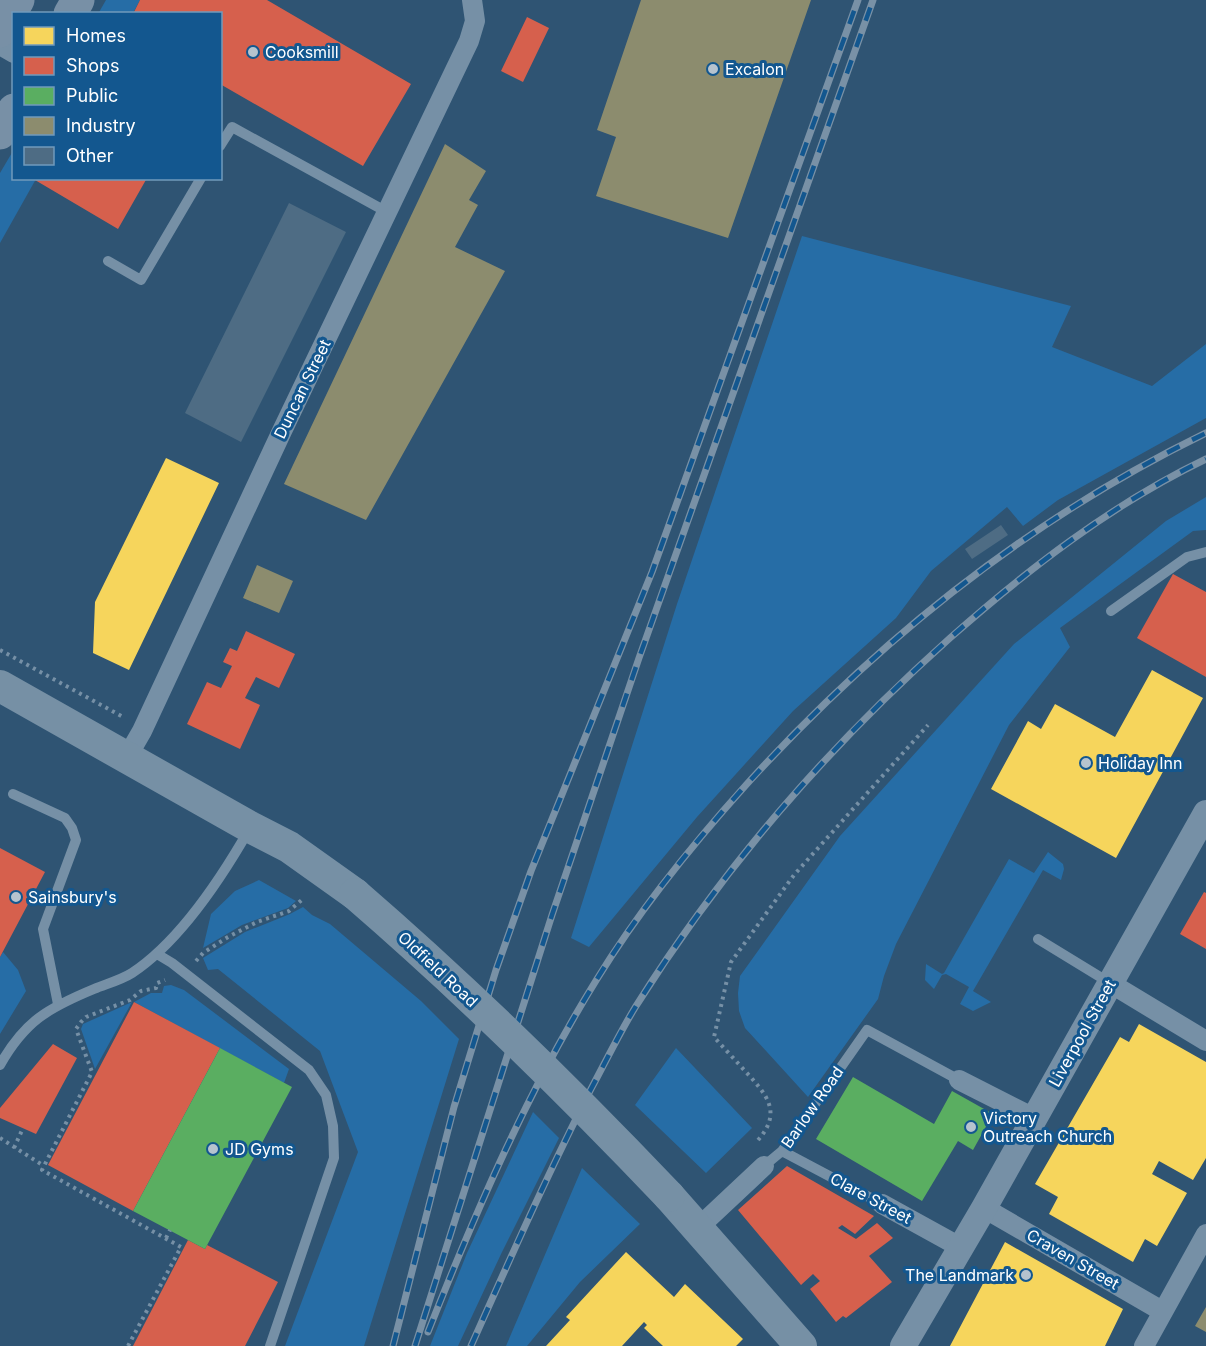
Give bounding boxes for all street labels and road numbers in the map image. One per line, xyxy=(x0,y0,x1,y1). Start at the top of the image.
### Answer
street label: Duncan Street xyxy=(269,336,335,442)
street label: Oldfield Road xyxy=(394,927,482,1011)
street label: Liverpool Street xyxy=(1044,976,1120,1090)
street label: Barlow Road xyxy=(777,1062,847,1152)
street label: Clare Street xyxy=(827,1168,915,1228)
street label: Craven Street xyxy=(1023,1224,1123,1294)

